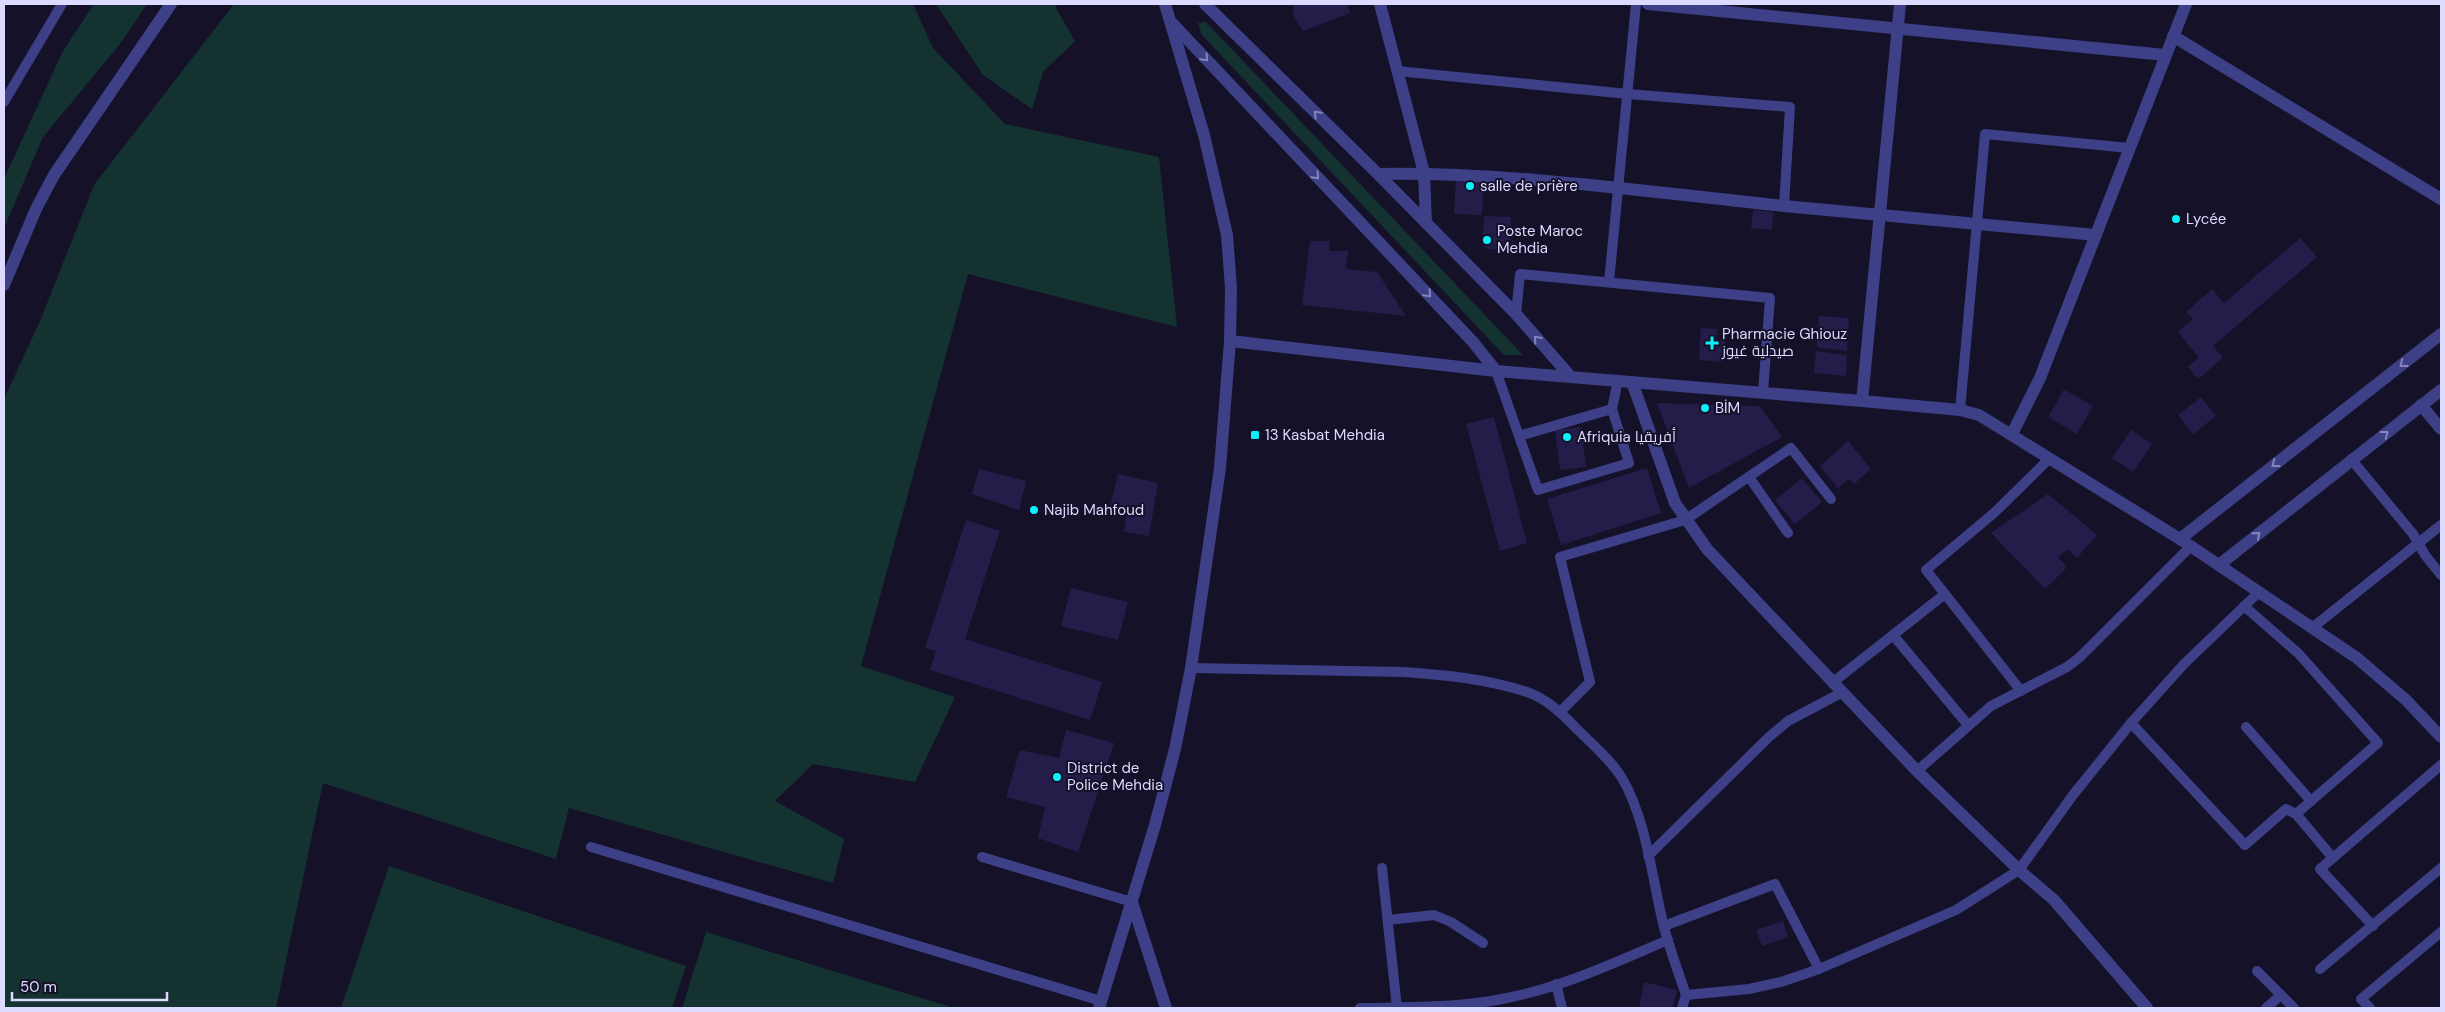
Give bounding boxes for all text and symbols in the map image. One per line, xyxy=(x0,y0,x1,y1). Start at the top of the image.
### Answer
one-way arrow xyxy=(1199,52,1208,61)
one-way arrow xyxy=(1314,111,1323,120)
one-way arrow xyxy=(1310,170,1319,179)
place label: salle de prière xyxy=(1480,176,1578,196)
marker: salle de prière xyxy=(1464,180,1476,192)
place label: Lycée xyxy=(2186,209,2226,229)
marker: Lycée xyxy=(2170,213,2182,225)
place label: Poste Maroc Mehdia xyxy=(1497,221,1583,258)
marker: Poste Maroc Mehdia xyxy=(1481,234,1493,246)
one-way arrow xyxy=(1422,289,1431,298)
place label: Pharmacie Ghiouz صيدلية غيوز xyxy=(1721,324,1847,361)
one-way arrow xyxy=(1534,336,1543,345)
marker: Pharmacie Ghiouz صيدلية غيوز xyxy=(1706,337,1718,349)
one-way arrow xyxy=(2400,358,2409,366)
place label: BİM xyxy=(1715,398,1740,418)
marker: BİM xyxy=(1699,402,1711,414)
place label: 13 Kasbat Mehdia xyxy=(1265,425,1385,445)
place label: Afriquia أفريقيا xyxy=(1577,427,1676,447)
marker: 13 Kasbat Mehdia xyxy=(1249,429,1261,441)
one-way arrow xyxy=(2379,430,2388,439)
marker: Afriquia أفريقيا xyxy=(1561,431,1573,443)
one-way arrow xyxy=(2271,458,2281,467)
place label: Najib Mahfoud xyxy=(1044,500,1144,520)
marker: Najib Mahfoud xyxy=(1028,504,1040,516)
one-way arrow xyxy=(2251,532,2260,540)
place label: District de Police Mehdia xyxy=(1067,758,1163,795)
marker: District de Police Mehdia xyxy=(1051,771,1063,783)
scale bar xyxy=(12,970,168,1002)
text: 50 m xyxy=(20,977,57,997)

